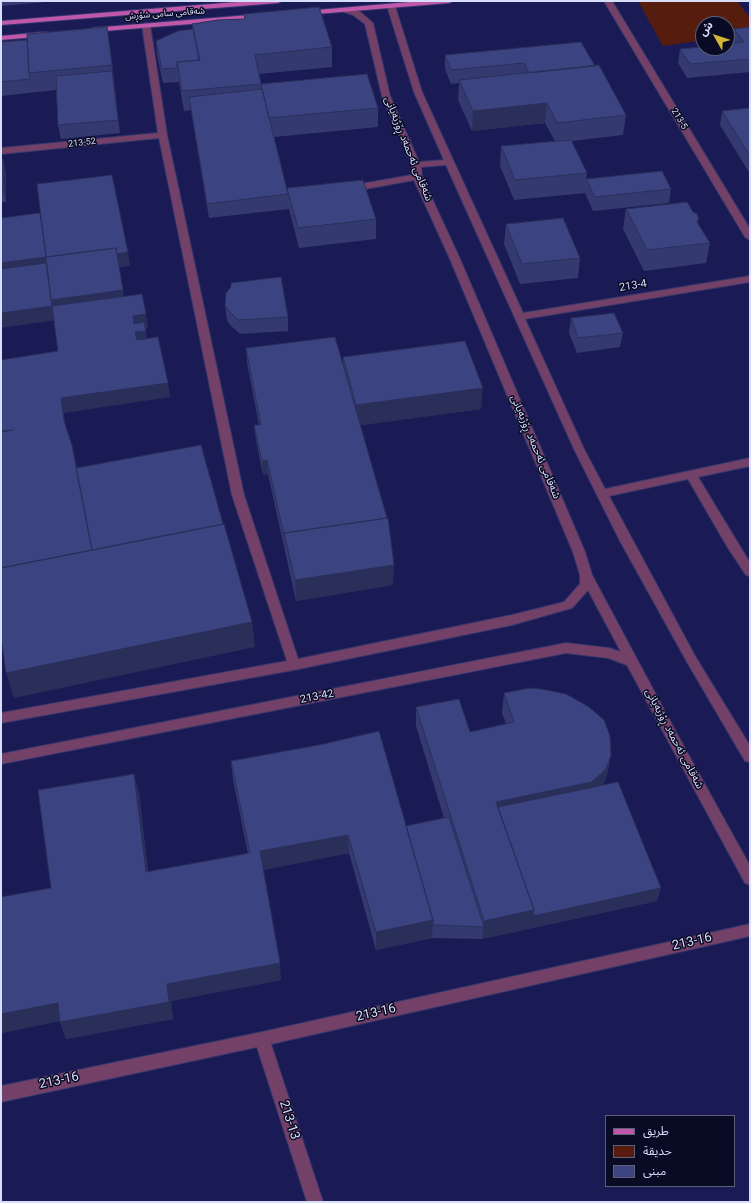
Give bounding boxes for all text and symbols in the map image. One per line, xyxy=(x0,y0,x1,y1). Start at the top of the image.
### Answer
street label: شەقامی سامی شۆڕش xyxy=(125,6,205,22)
north arrow xyxy=(695,16,735,56)
text: ش xyxy=(696,19,716,39)
street label: شەقامی ئەحمەد ڕۆژبەیانی xyxy=(381,95,435,203)
street label: 213-5 xyxy=(669,106,689,132)
street label: 213-52 xyxy=(68,136,96,150)
street label: 213-4 xyxy=(618,277,648,295)
street label: شەقامی ئەحمەد ڕۆژبەیانی xyxy=(507,393,563,501)
street label: 213-42 xyxy=(299,687,335,707)
street label: شەقامی ئەحمەد ڕۆژبەیانی xyxy=(642,687,706,791)
street label: 213-16 xyxy=(671,930,713,954)
street label: 213-16 xyxy=(355,1001,397,1025)
street label: 213-16 xyxy=(38,1069,80,1093)
street label: 213-13 xyxy=(275,1099,303,1141)
legend xyxy=(605,1115,735,1187)
text: طريق xyxy=(643,1124,669,1138)
text: حديقة xyxy=(643,1144,672,1158)
text: مبنى xyxy=(643,1164,666,1178)

